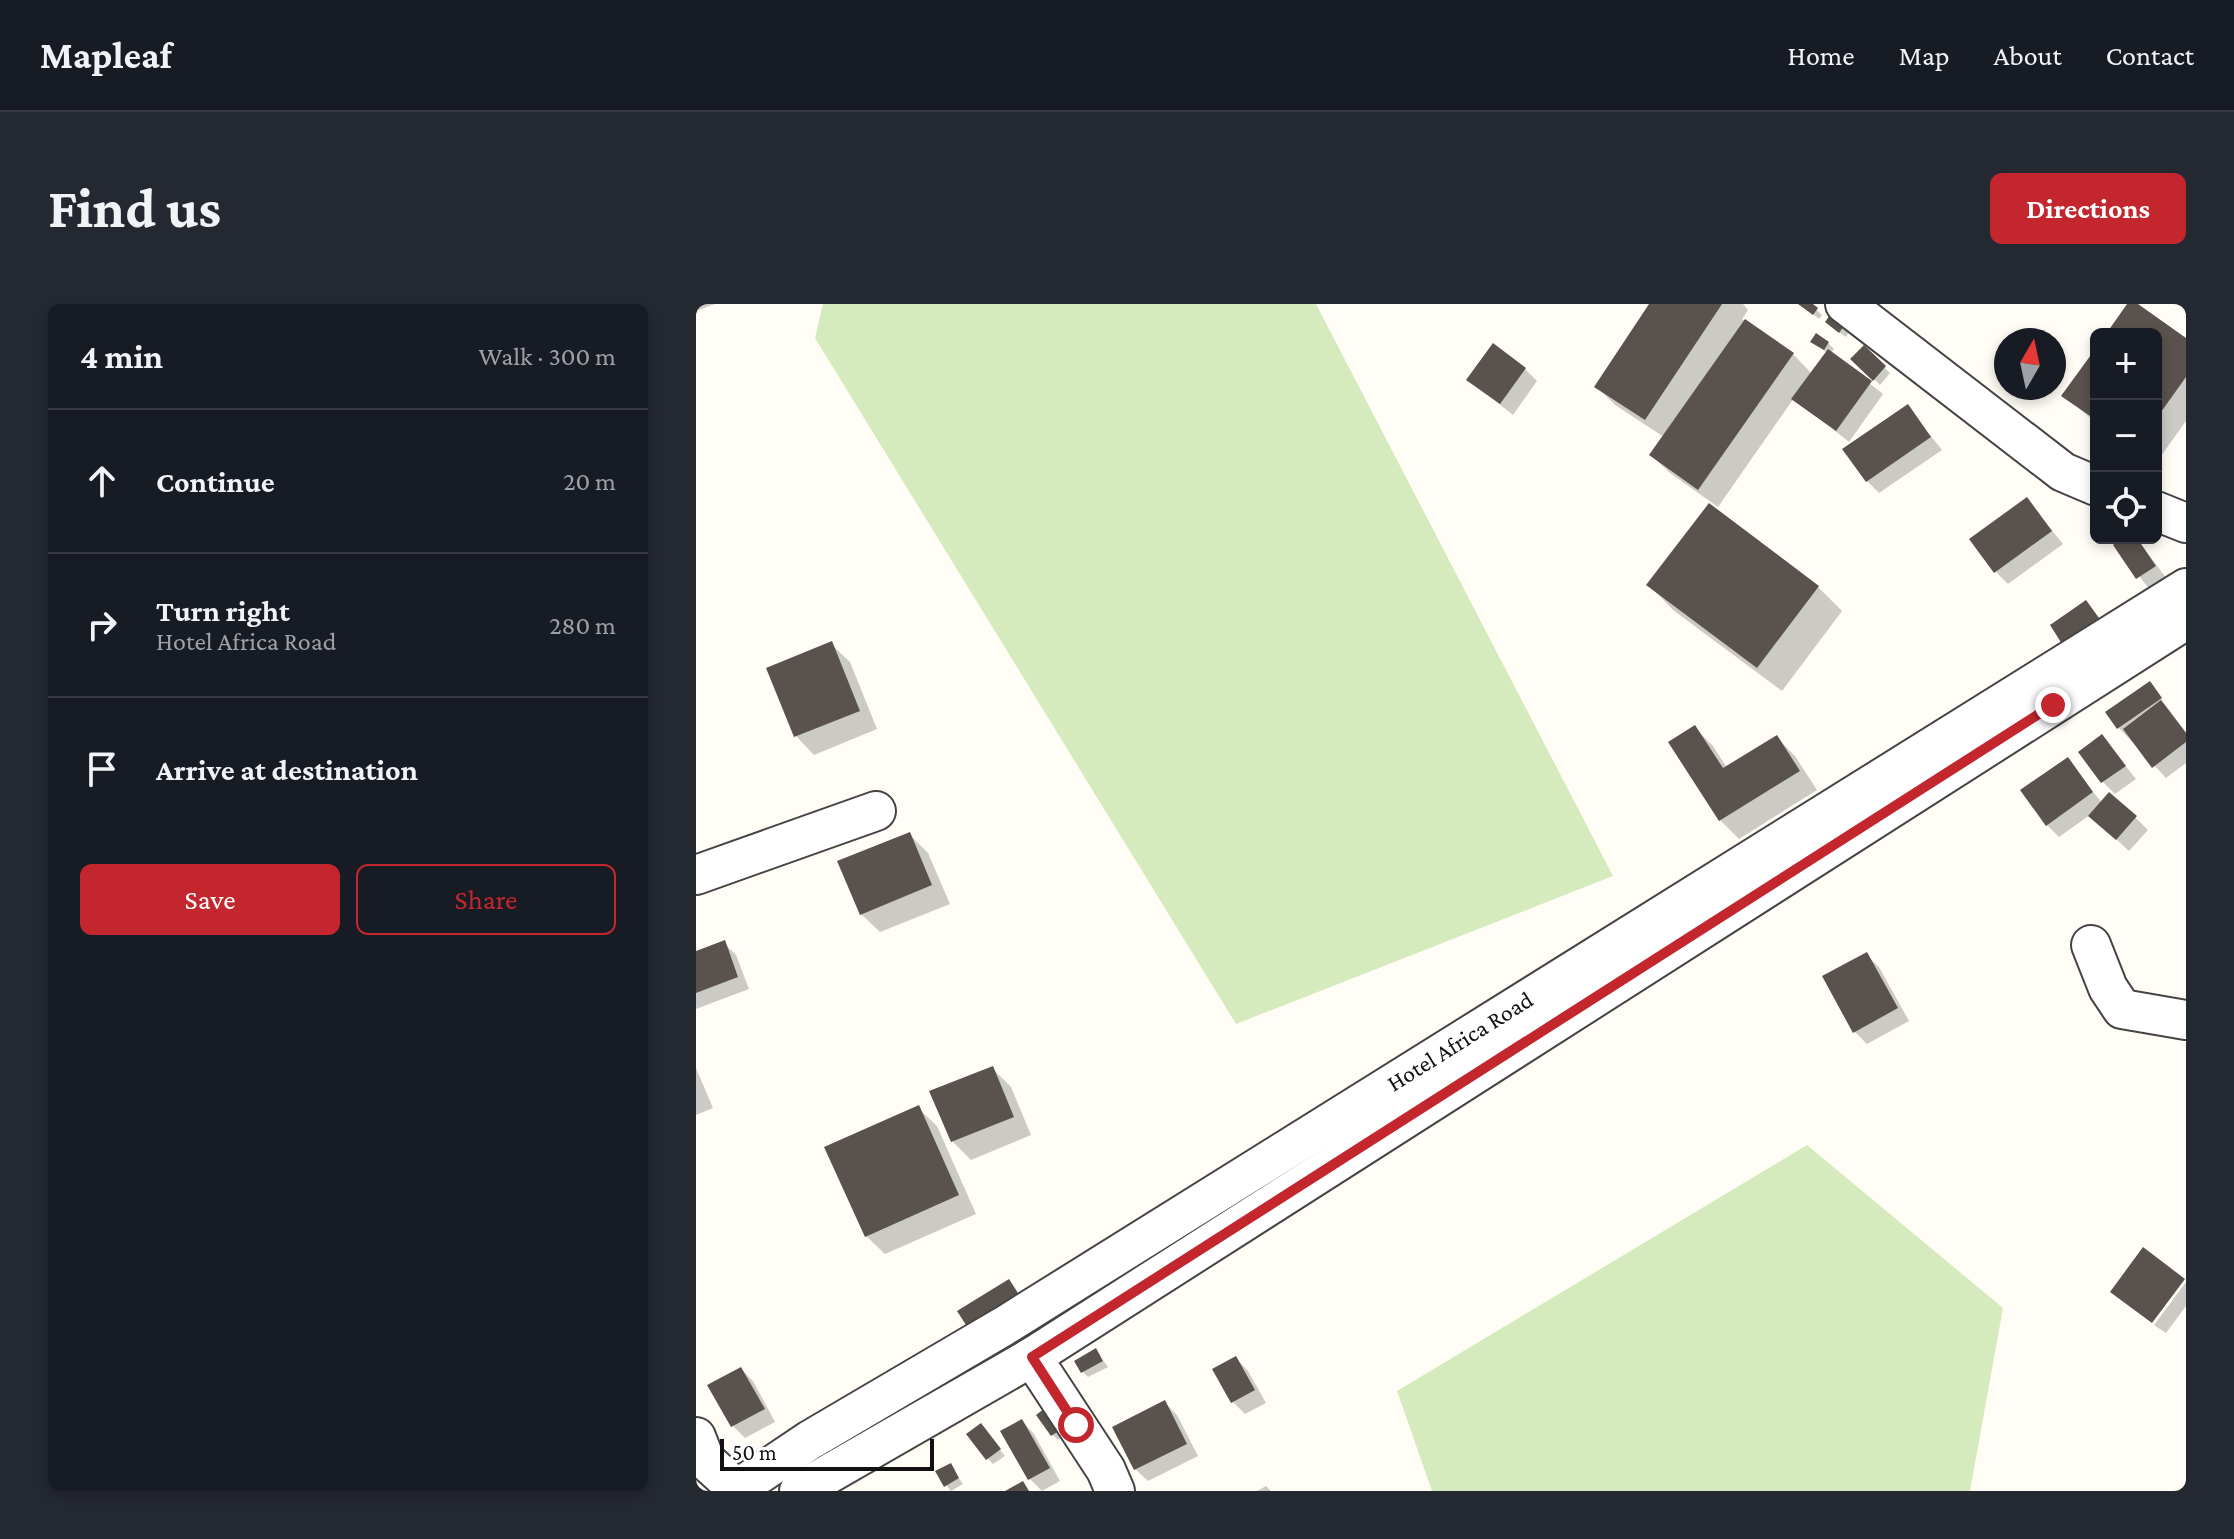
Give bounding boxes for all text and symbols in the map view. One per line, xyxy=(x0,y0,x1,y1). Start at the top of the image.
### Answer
text: Mapleaf xyxy=(40,34,172,76)
text: Home xyxy=(1788,40,1855,71)
text: Map xyxy=(1899,40,1950,71)
text: About xyxy=(1994,40,2062,71)
text: Contact xyxy=(2106,40,2194,71)
button: Directions xyxy=(1990,173,2186,244)
text: Find us xyxy=(48,177,221,239)
north arrow xyxy=(1994,328,2066,400)
map controls xyxy=(2090,328,2162,544)
button: + xyxy=(2090,328,2162,400)
text: 4 min xyxy=(80,338,163,375)
text: Walk · 300 m xyxy=(479,342,616,371)
button: − xyxy=(2090,400,2162,472)
icon: ahead xyxy=(80,459,124,503)
text: Continue xyxy=(156,465,275,498)
text: 20 m xyxy=(563,467,616,496)
button: locate xyxy=(2090,472,2162,544)
text: Turn right xyxy=(156,594,290,627)
icon: right xyxy=(80,603,124,647)
text: 280 m xyxy=(549,611,616,640)
text: Hotel Africa Road xyxy=(156,627,336,656)
route end xyxy=(2035,687,2071,723)
icon: arrive xyxy=(80,747,124,791)
text: Arrive at destination xyxy=(156,753,418,786)
button: Save xyxy=(80,864,340,935)
button: Share xyxy=(356,864,616,935)
street label: Hotel Africa Road xyxy=(1382,985,1538,1097)
route start xyxy=(1058,1407,1094,1443)
scale bar xyxy=(720,1435,934,1471)
text: 50 m xyxy=(732,1440,777,1465)

